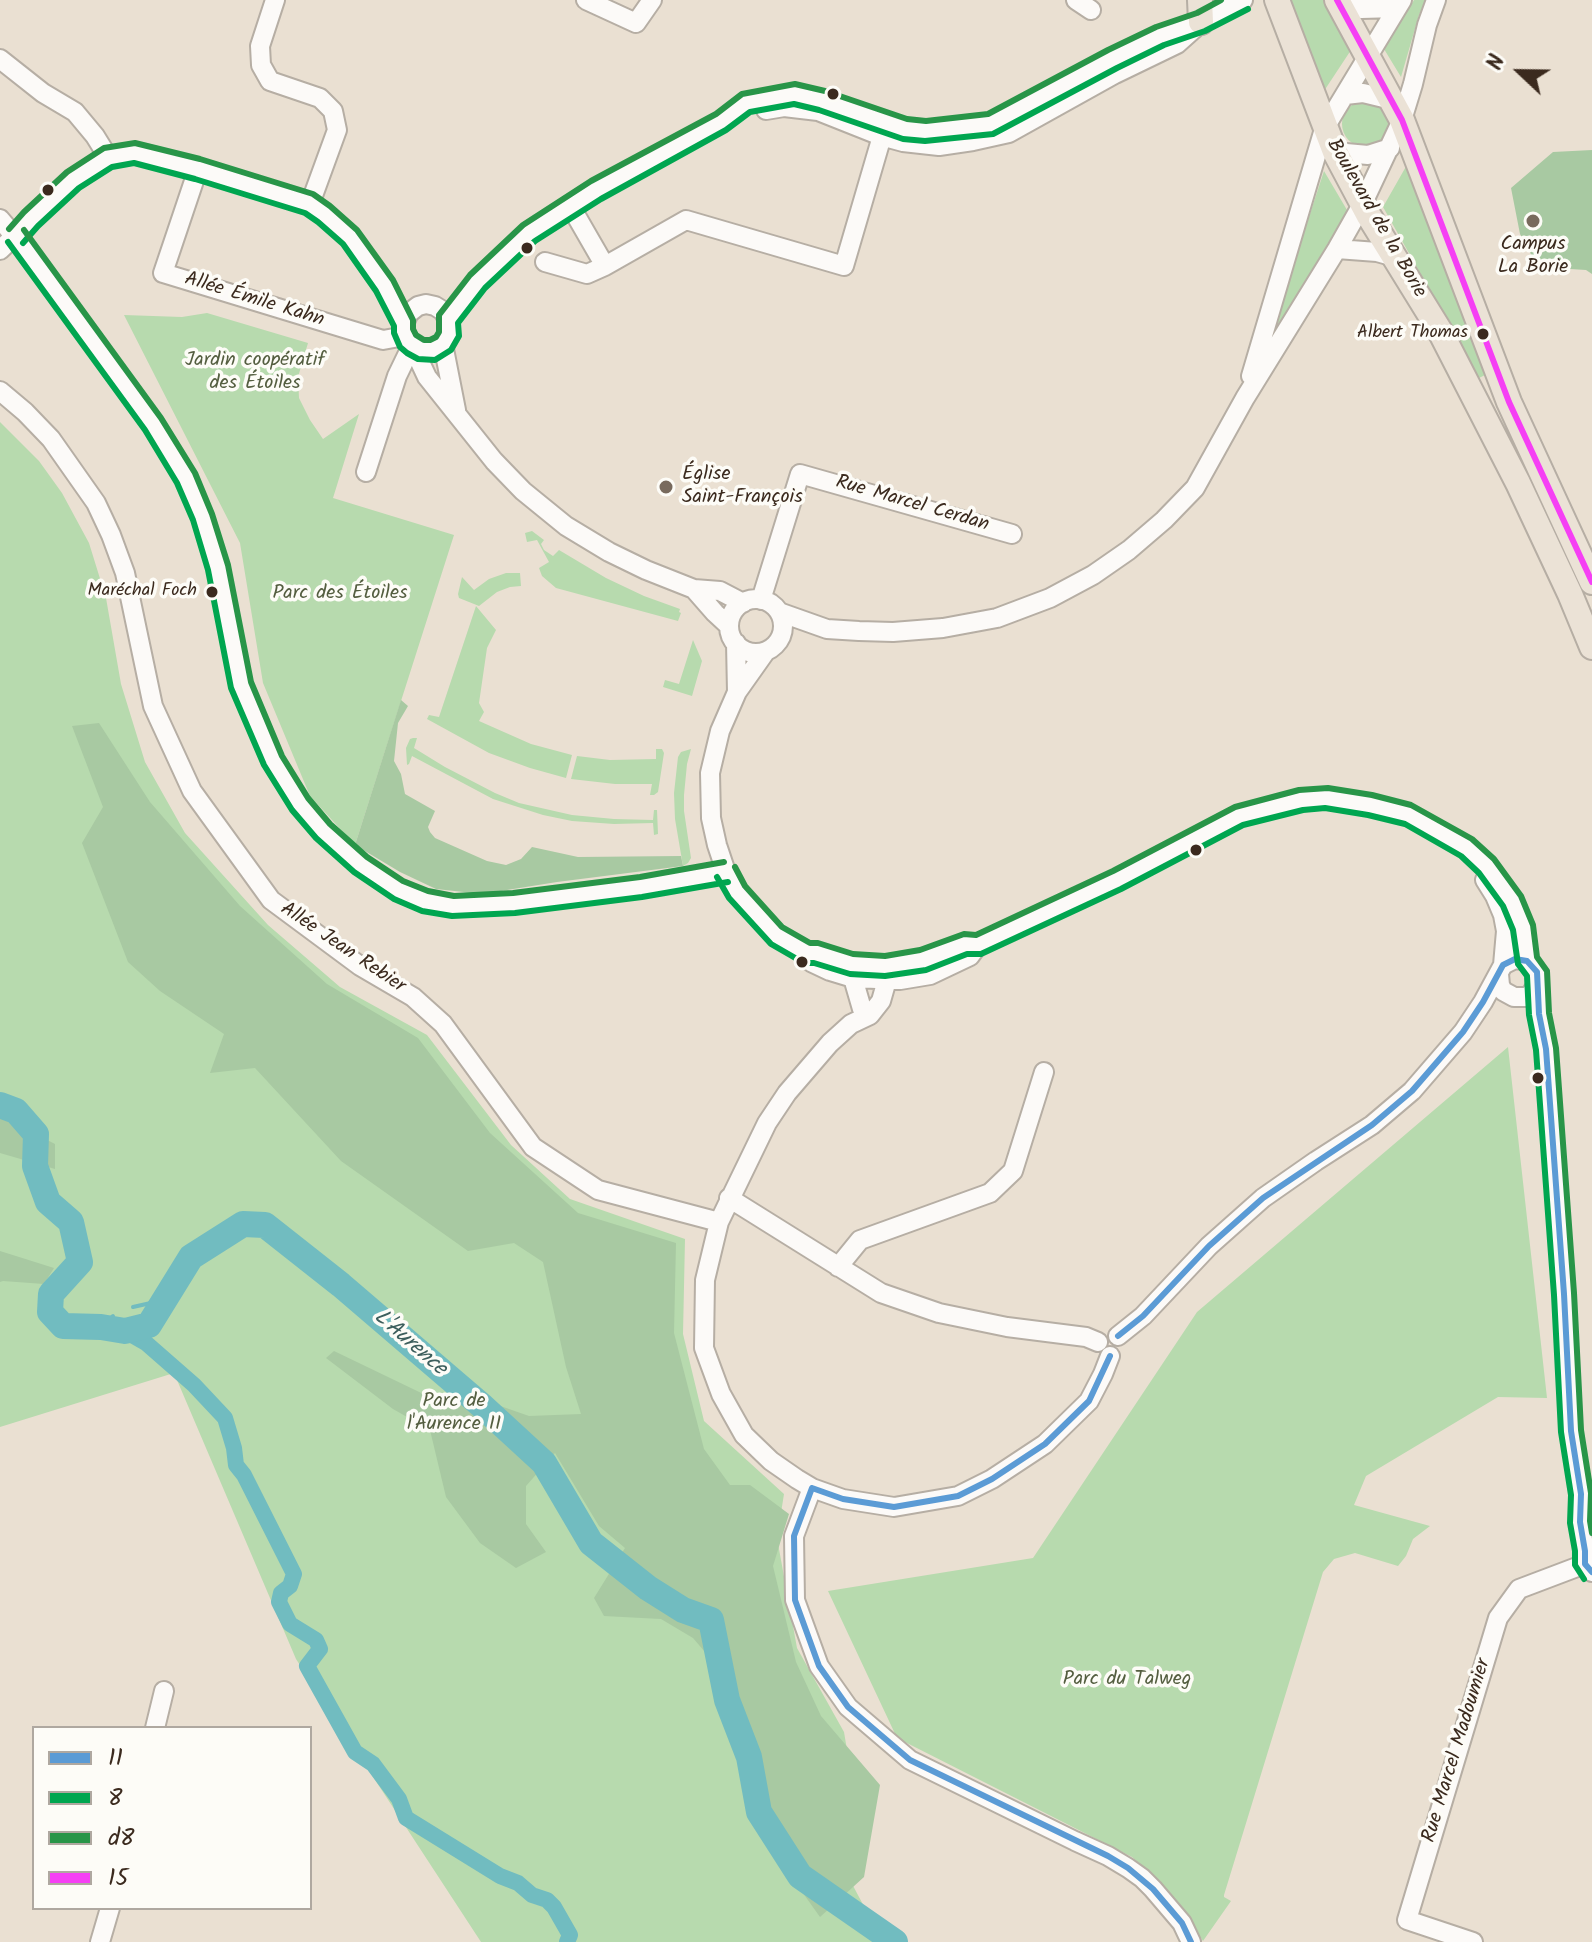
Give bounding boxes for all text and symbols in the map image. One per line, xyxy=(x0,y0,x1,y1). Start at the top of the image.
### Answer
north arrow xyxy=(1480,32,1560,112)
text: N xyxy=(1478,50,1516,76)
unlabelled marker xyxy=(825,86,841,102)
street label: Boulevard de la Borie xyxy=(1320,135,1430,303)
unlabelled marker xyxy=(40,182,56,198)
marker: Campus La Borie xyxy=(1524,212,1542,230)
place label: Campus La Borie xyxy=(1498,234,1568,281)
unlabelled marker xyxy=(519,240,535,256)
street label: Allée Émile Kahn xyxy=(181,268,327,334)
place label: Albert Thomas xyxy=(1357,323,1468,345)
marker: Albert Thomas xyxy=(1475,326,1491,342)
park label: Jardin coopératif des Étoiles xyxy=(185,350,325,397)
place label: Église Saint-François xyxy=(682,464,803,511)
street label: Rue Marcel Cerdan xyxy=(832,472,992,538)
marker: Église Saint-François xyxy=(657,478,675,496)
place label: Maréchal Foch xyxy=(88,581,197,603)
park label: Parc des Étoiles xyxy=(273,583,407,607)
marker: Maréchal Foch xyxy=(204,584,220,600)
unlabelled marker xyxy=(1188,842,1204,858)
street label: Allée Jean Rebier xyxy=(275,898,409,1000)
unlabelled marker xyxy=(794,954,810,970)
unlabelled marker xyxy=(1530,1070,1546,1086)
water label: L'Aurence xyxy=(367,1305,451,1383)
park label: Parc de l'Aurence II xyxy=(407,1391,501,1438)
street label: Rue Marcel Madoumier xyxy=(1419,1656,1497,1846)
park label: Parc du Talweg xyxy=(1063,1669,1191,1693)
legend xyxy=(32,1726,312,1910)
text: 11 xyxy=(108,1739,123,1778)
text: 8 xyxy=(108,1779,122,1818)
text: d8 xyxy=(108,1819,134,1858)
text: 15 xyxy=(108,1859,128,1898)

